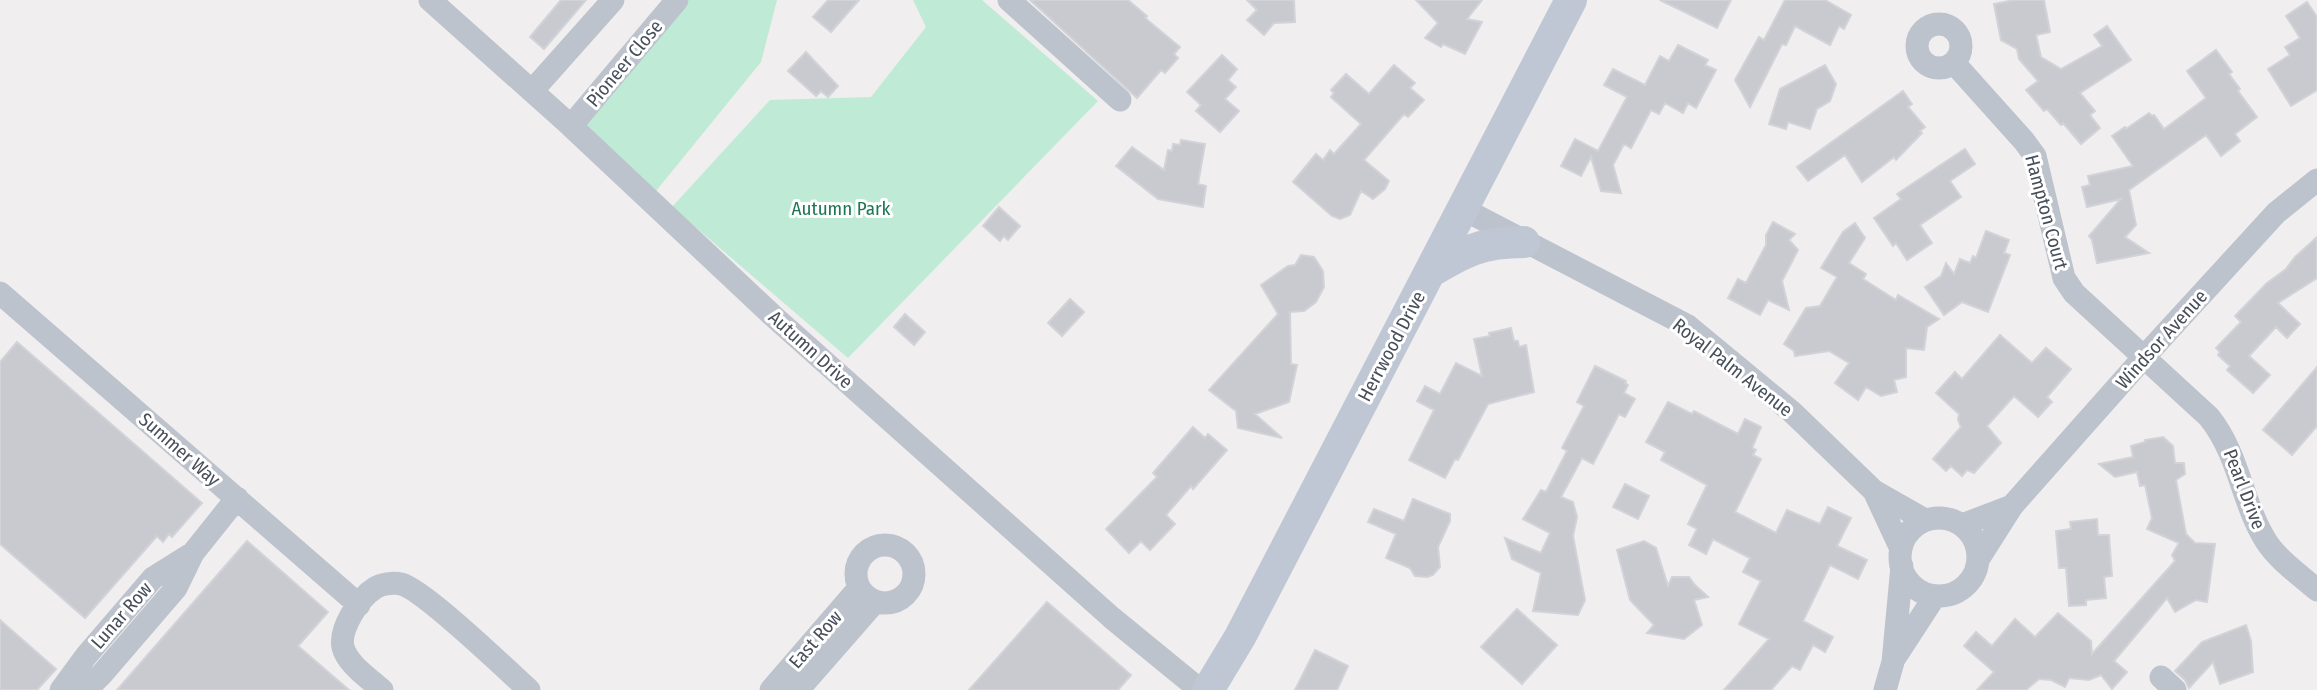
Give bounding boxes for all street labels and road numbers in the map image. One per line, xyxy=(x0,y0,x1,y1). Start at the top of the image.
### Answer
street label: Pioneer Close xyxy=(581,15,667,111)
street label: Hampton Court xyxy=(2020,152,2073,273)
street label: Windsor Avenue xyxy=(2111,285,2212,394)
street label: Herrwood Drive xyxy=(1353,287,1430,405)
street label: Autumn Drive xyxy=(764,306,858,393)
street label: Royal Palm Avenue xyxy=(1668,313,1797,421)
street label: Summer Way xyxy=(134,408,225,491)
street label: Pearl Drive xyxy=(2219,446,2270,533)
street label: Lunar Row xyxy=(86,577,157,653)
street label: East Row xyxy=(784,605,847,673)

